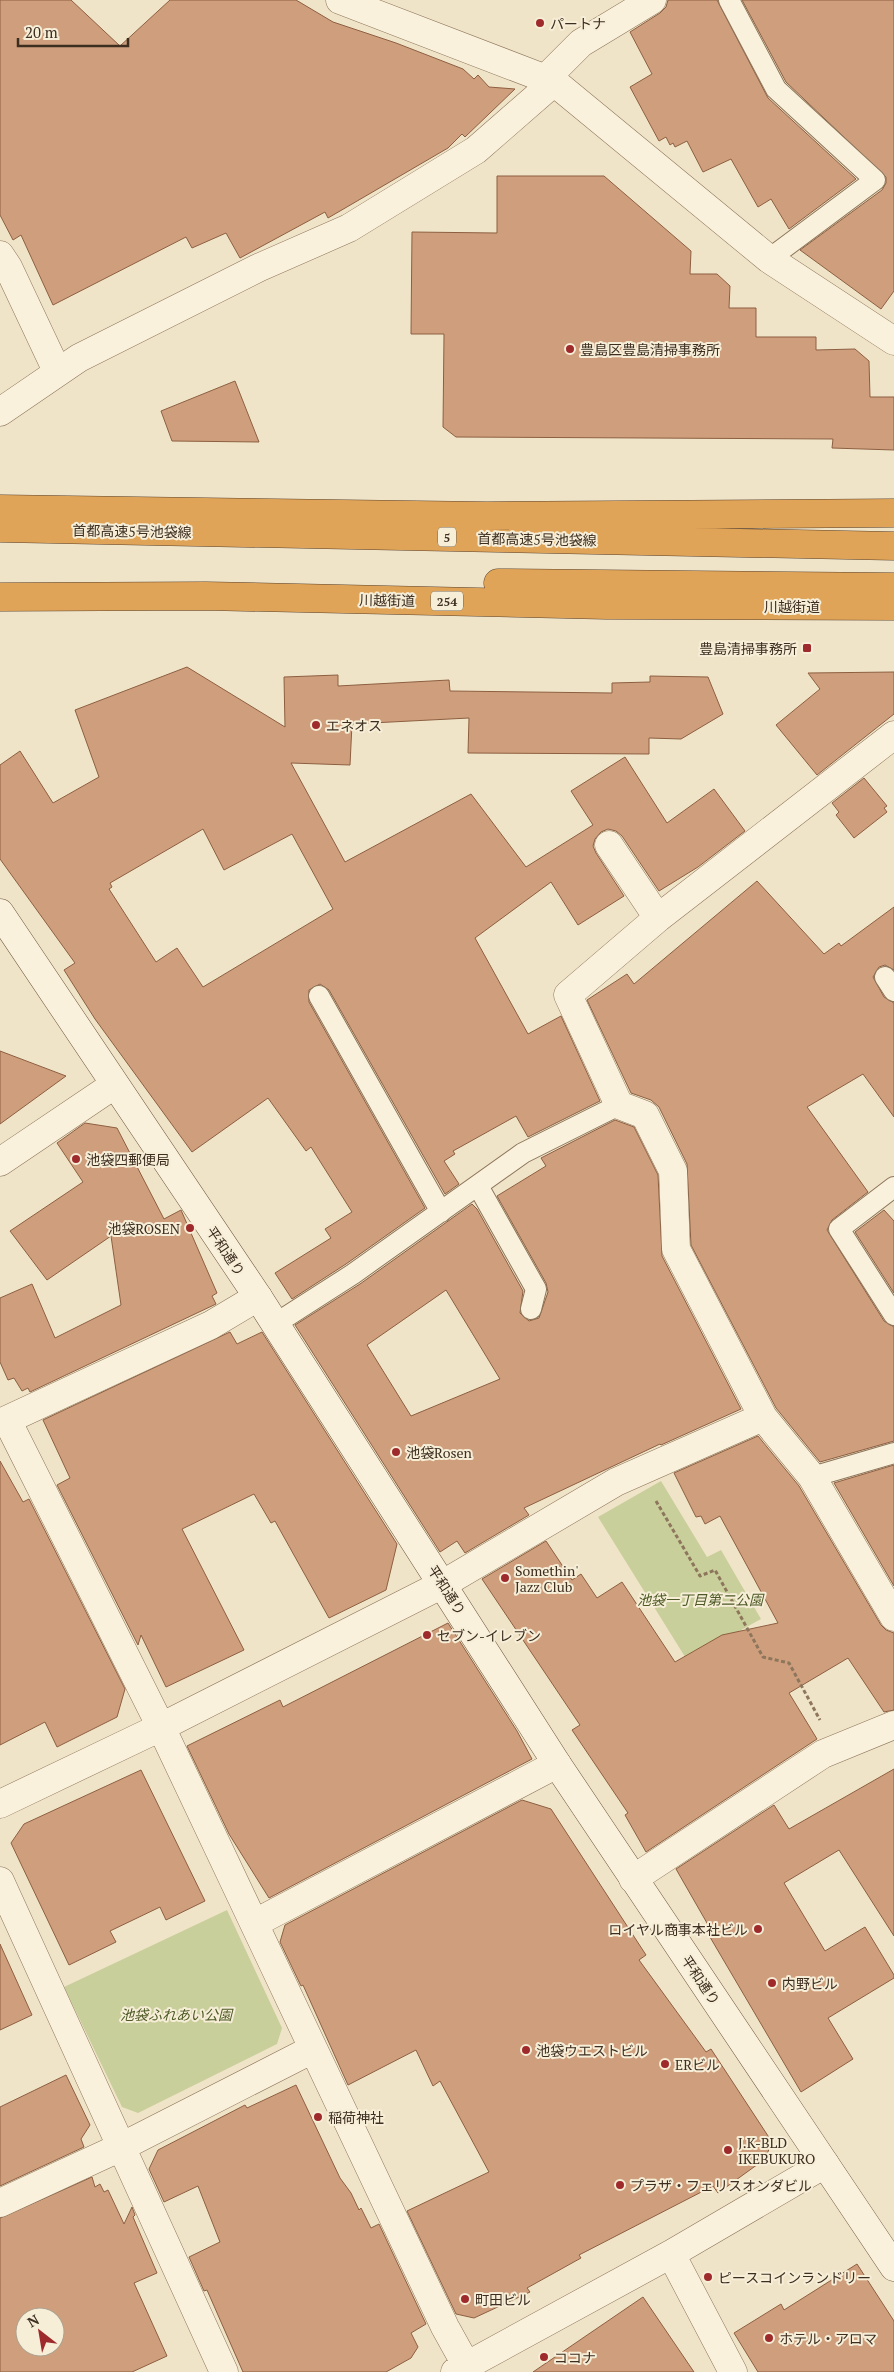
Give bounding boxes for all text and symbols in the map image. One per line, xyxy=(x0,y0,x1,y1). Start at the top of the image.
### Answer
place label: パートナ xyxy=(550,14,606,33)
scale bar xyxy=(18,15,128,47)
marker: パートナ xyxy=(534,17,546,29)
text: 20 m xyxy=(25,22,58,42)
place label: 豊島区豊島清掃事務所 xyxy=(580,340,720,359)
marker: 豊島区豊島清掃事務所 xyxy=(564,343,576,355)
street label: 首都高速5号池袋線 xyxy=(72,520,192,542)
road number: 5 xyxy=(438,528,456,546)
street label: 首都高速5号池袋線 xyxy=(477,528,597,550)
street label: 川越街道 xyxy=(359,590,415,610)
road number: 254 xyxy=(431,592,463,610)
street label: 川越街道 xyxy=(764,597,820,616)
place label: 豊島清掃事務所 xyxy=(699,639,797,658)
marker: 豊島清掃事務所 xyxy=(801,642,813,654)
place label: エネオス xyxy=(326,716,382,735)
marker: エネオス xyxy=(310,719,322,731)
place label: 池袋四郵便局 xyxy=(86,1150,170,1169)
marker: 池袋四郵便局 xyxy=(70,1153,82,1165)
place label: 池袋ROSEN xyxy=(107,1219,180,1238)
marker: 池袋ROSEN xyxy=(184,1222,196,1234)
street label: 平和通り xyxy=(202,1222,250,1280)
place label: 池袋Rosen xyxy=(406,1443,472,1462)
marker: 池袋Rosen xyxy=(390,1446,402,1458)
street label: 平和通り xyxy=(424,1561,470,1619)
place label: Somethin' Jazz Club xyxy=(515,1561,578,1596)
marker: Somethin' Jazz Club xyxy=(499,1572,511,1584)
park label: 池袋一丁目第二公園 xyxy=(637,1590,765,1609)
place label: セブン-イレブン xyxy=(437,1626,541,1645)
marker: セブン-イレブン xyxy=(421,1629,433,1641)
place label: ロイヤル商事本社ビル xyxy=(608,1920,748,1939)
marker: ロイヤル商事本社ビル xyxy=(752,1923,764,1935)
street label: 平和通り xyxy=(677,1951,725,2009)
place label: 内野ビル xyxy=(782,1974,838,1993)
marker: 内野ビル xyxy=(766,1977,778,1989)
park label: 池袋ふれあい公園 xyxy=(120,2005,234,2024)
place label: 池袋ウエストビル xyxy=(536,2041,648,2060)
marker: 池袋ウエストビル xyxy=(520,2044,532,2056)
place label: ERビル xyxy=(675,2055,720,2074)
marker: ERビル xyxy=(659,2058,671,2070)
place label: 稲荷神社 xyxy=(328,2108,384,2127)
marker: 稲荷神社 xyxy=(312,2111,324,2123)
place label: J.K-BLD IKEBUKURO xyxy=(738,2133,815,2168)
marker: J.K-BLD IKEBUKURO xyxy=(722,2144,734,2156)
place label: プラザ・フェリスオンダビル xyxy=(630,2176,812,2195)
marker: プラザ・フェリスオンダビル xyxy=(614,2179,626,2191)
place label: ピースコインランドリー xyxy=(718,2268,871,2287)
marker: ピースコインランドリー xyxy=(702,2271,714,2283)
place label: 町田ビル xyxy=(475,2290,531,2309)
marker: 町田ビル xyxy=(459,2293,471,2305)
north arrow xyxy=(15,2307,65,2357)
text: N xyxy=(24,2309,43,2331)
place label: ホテル・アロマ xyxy=(779,2329,877,2348)
marker: ホテル・アロマ xyxy=(763,2332,775,2344)
place label: ココナ xyxy=(554,2348,596,2367)
marker: ココナ xyxy=(538,2351,550,2363)

